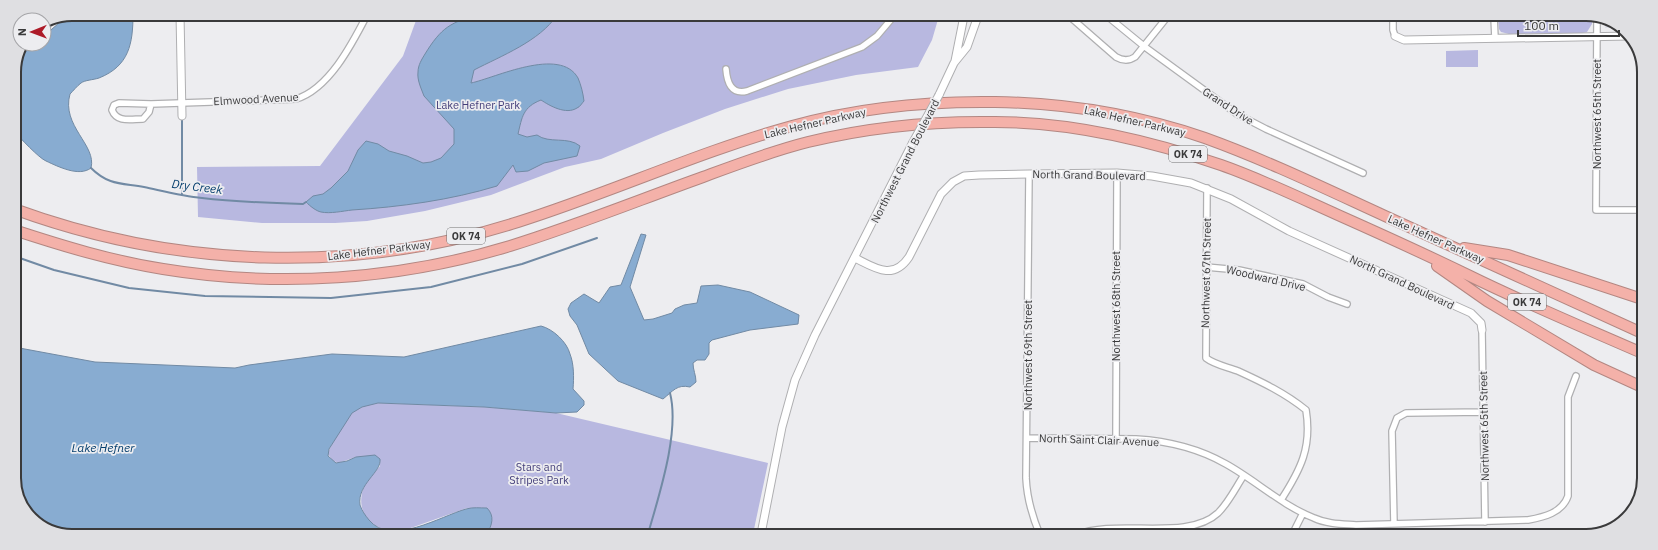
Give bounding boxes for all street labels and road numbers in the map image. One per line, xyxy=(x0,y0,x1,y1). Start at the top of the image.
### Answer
street label: Northwest 65th Street xyxy=(1590,59,1604,169)
street label: Grand Drive xyxy=(1200,84,1256,128)
street label: Elmwood Avenue xyxy=(213,90,299,108)
street label: Northwest Grand Boulevard xyxy=(868,97,942,225)
street label: Lake Hefner Parkway xyxy=(1083,102,1188,140)
street label: Lake Hefner Parkway xyxy=(763,104,868,142)
road number: OK 74 xyxy=(1169,146,1207,162)
street label: North Grand Boulevard xyxy=(1032,167,1146,183)
street label: Lake Hefner Parkway xyxy=(1386,211,1487,267)
street label: Northwest 67th Street xyxy=(1198,218,1214,328)
road number: OK 74 xyxy=(447,228,485,244)
street label: Lake Hefner Parkway xyxy=(327,237,432,263)
street label: Northwest 68th Street xyxy=(1109,251,1123,361)
street label: North Grand Boulevard xyxy=(1348,252,1456,312)
street label: Woodward Drive xyxy=(1225,262,1307,294)
road number: OK 74 xyxy=(1508,294,1546,310)
street label: Northwest 69th Street xyxy=(1021,300,1035,410)
street label: Northwest 65th Street xyxy=(1476,371,1492,481)
street label: North Saint Clair Avenue xyxy=(1039,431,1159,449)

